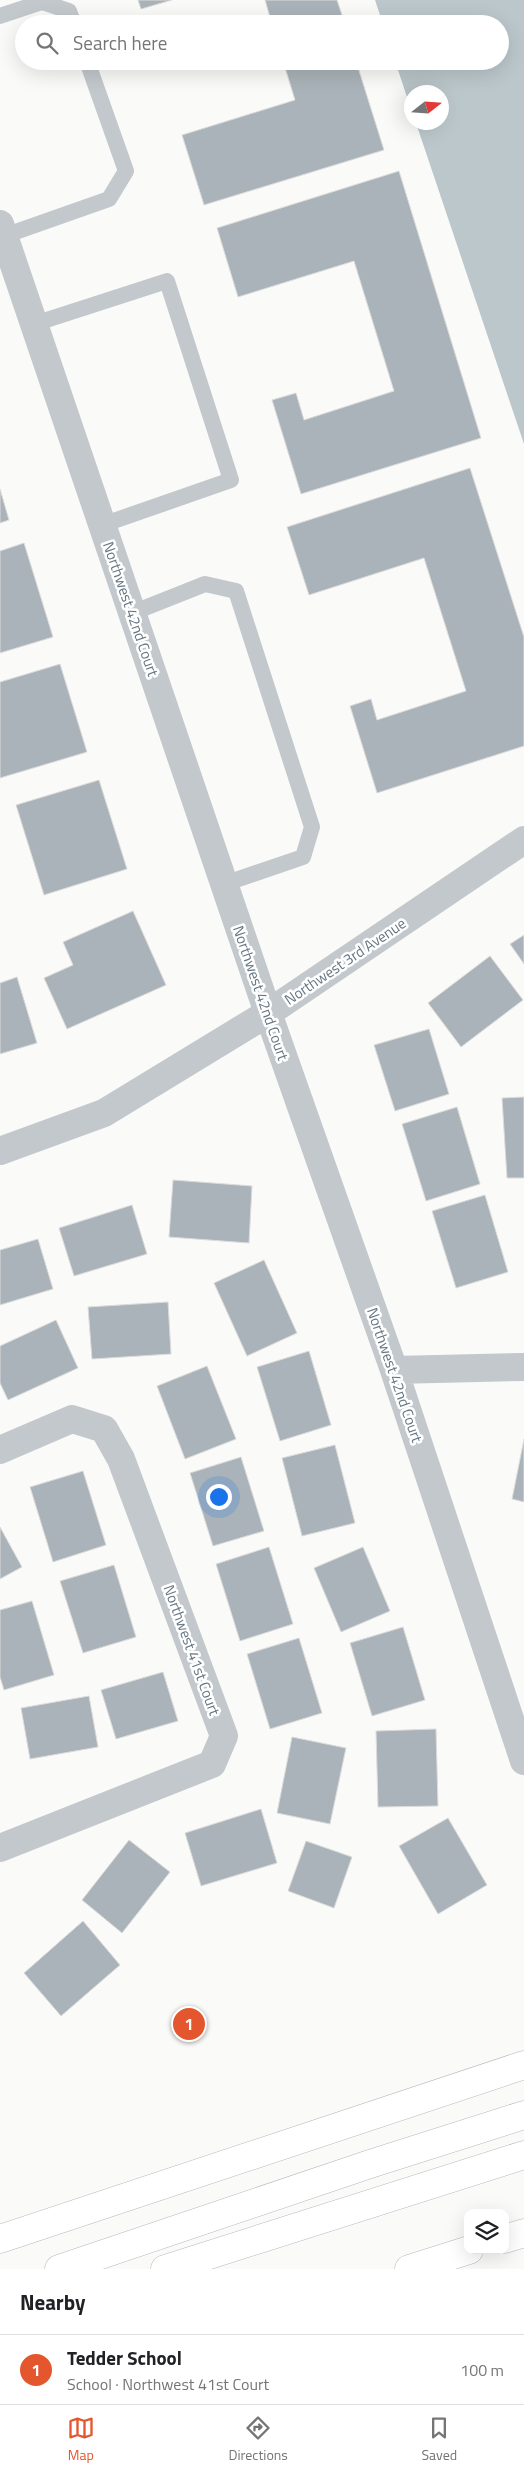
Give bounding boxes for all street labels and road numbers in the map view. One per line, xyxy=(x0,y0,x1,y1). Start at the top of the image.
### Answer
street label: Northwest 42nd Court xyxy=(97,538,165,680)
street label: Northwest 3rd Avenue xyxy=(280,912,410,1010)
street label: Northwest 42nd Court xyxy=(227,922,295,1064)
street label: Northwest 42nd Court xyxy=(361,1304,429,1446)
street label: Northwest 41st Court xyxy=(158,1581,227,1719)

